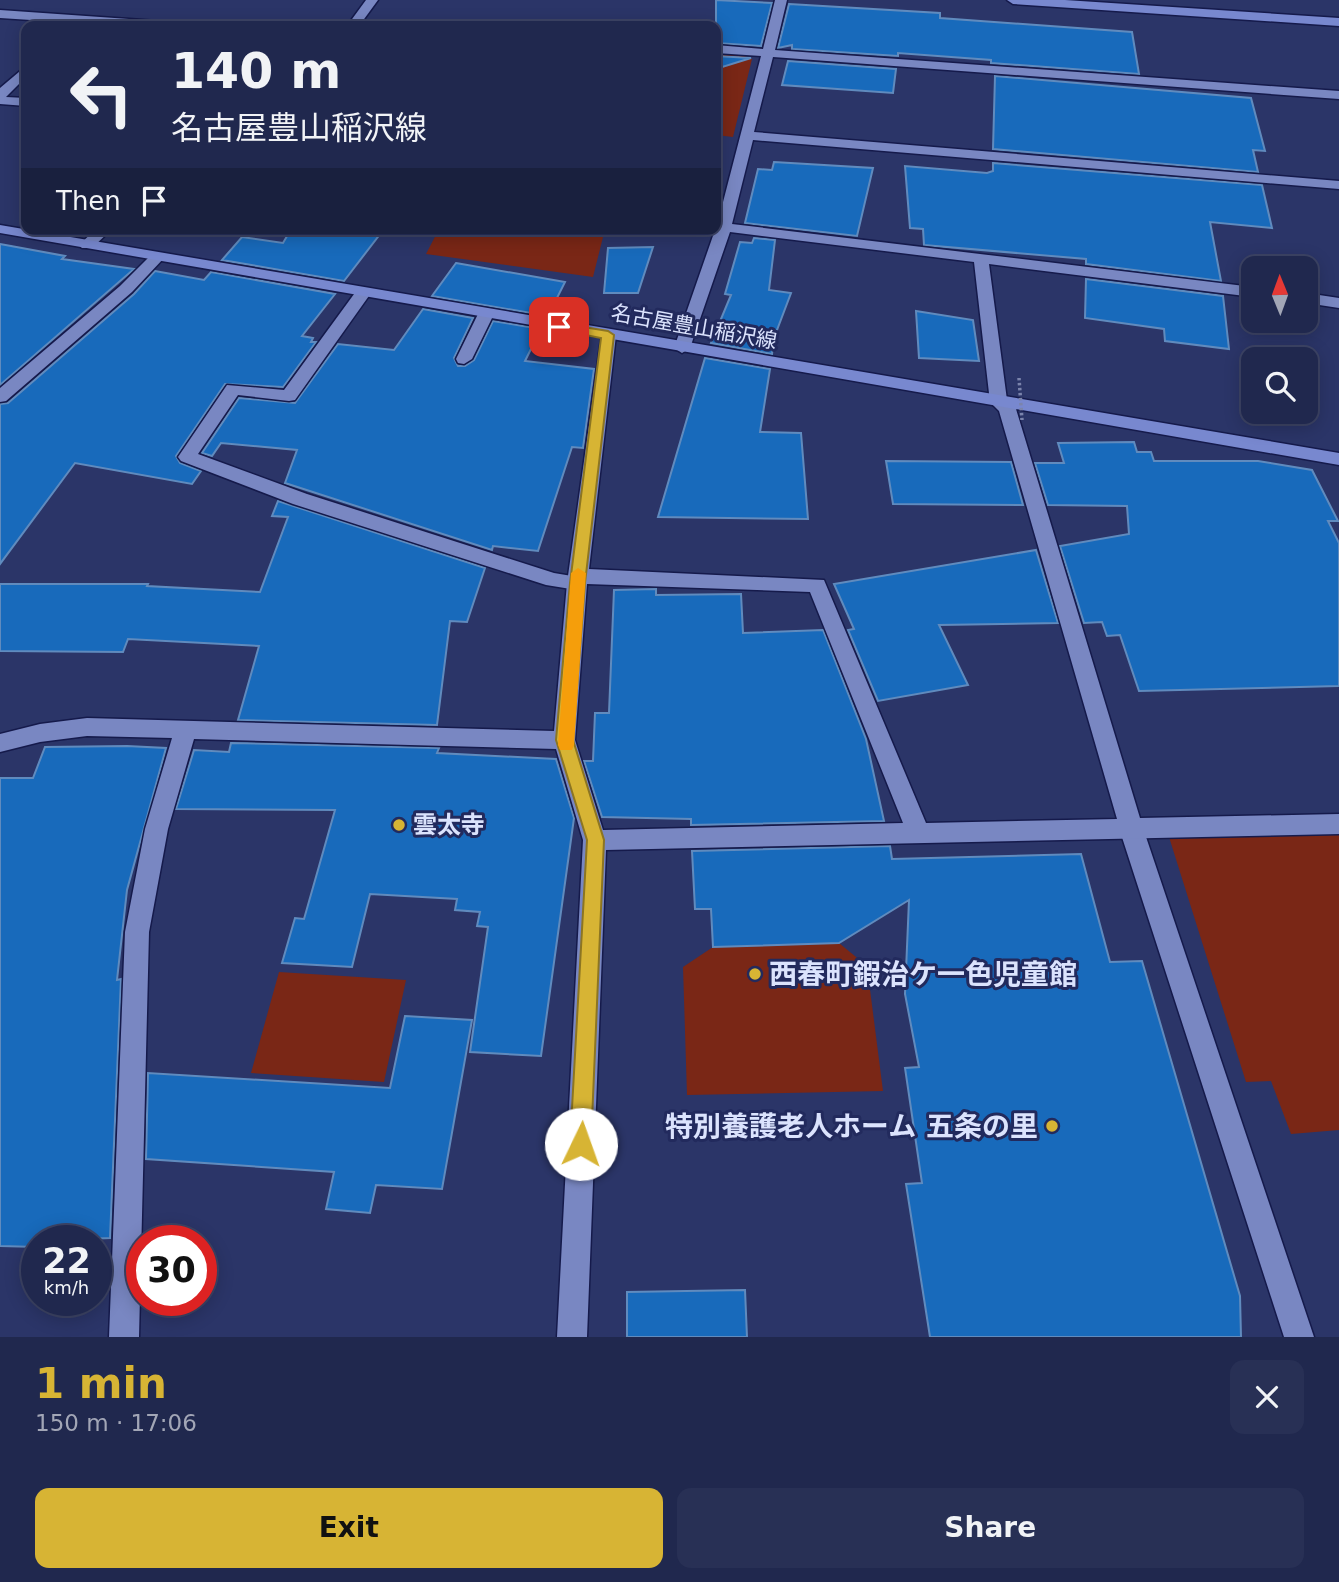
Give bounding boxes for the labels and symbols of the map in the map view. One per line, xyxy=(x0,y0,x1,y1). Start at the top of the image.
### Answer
north arrow xyxy=(1241,256,1318,332)
pin xyxy=(529,297,589,357)
street label: 名古屋豊山稲沢線 xyxy=(609,301,779,353)
place label: 雲太寺 xyxy=(413,811,485,839)
marker: 雲太寺 xyxy=(391,817,407,833)
place label: 西春町鍜治ケ一色児童館 xyxy=(769,958,1077,991)
marker: 西春町鍜治ケ一色児童館 xyxy=(747,966,763,982)
position arrow xyxy=(544,1107,618,1181)
place label: 特別養護老人ホーム 五条の里 xyxy=(665,1110,1038,1143)
marker: 特別養護老人ホーム 五条の里 xyxy=(1044,1118,1060,1134)
speed limit sign: 30 xyxy=(126,1225,217,1316)

